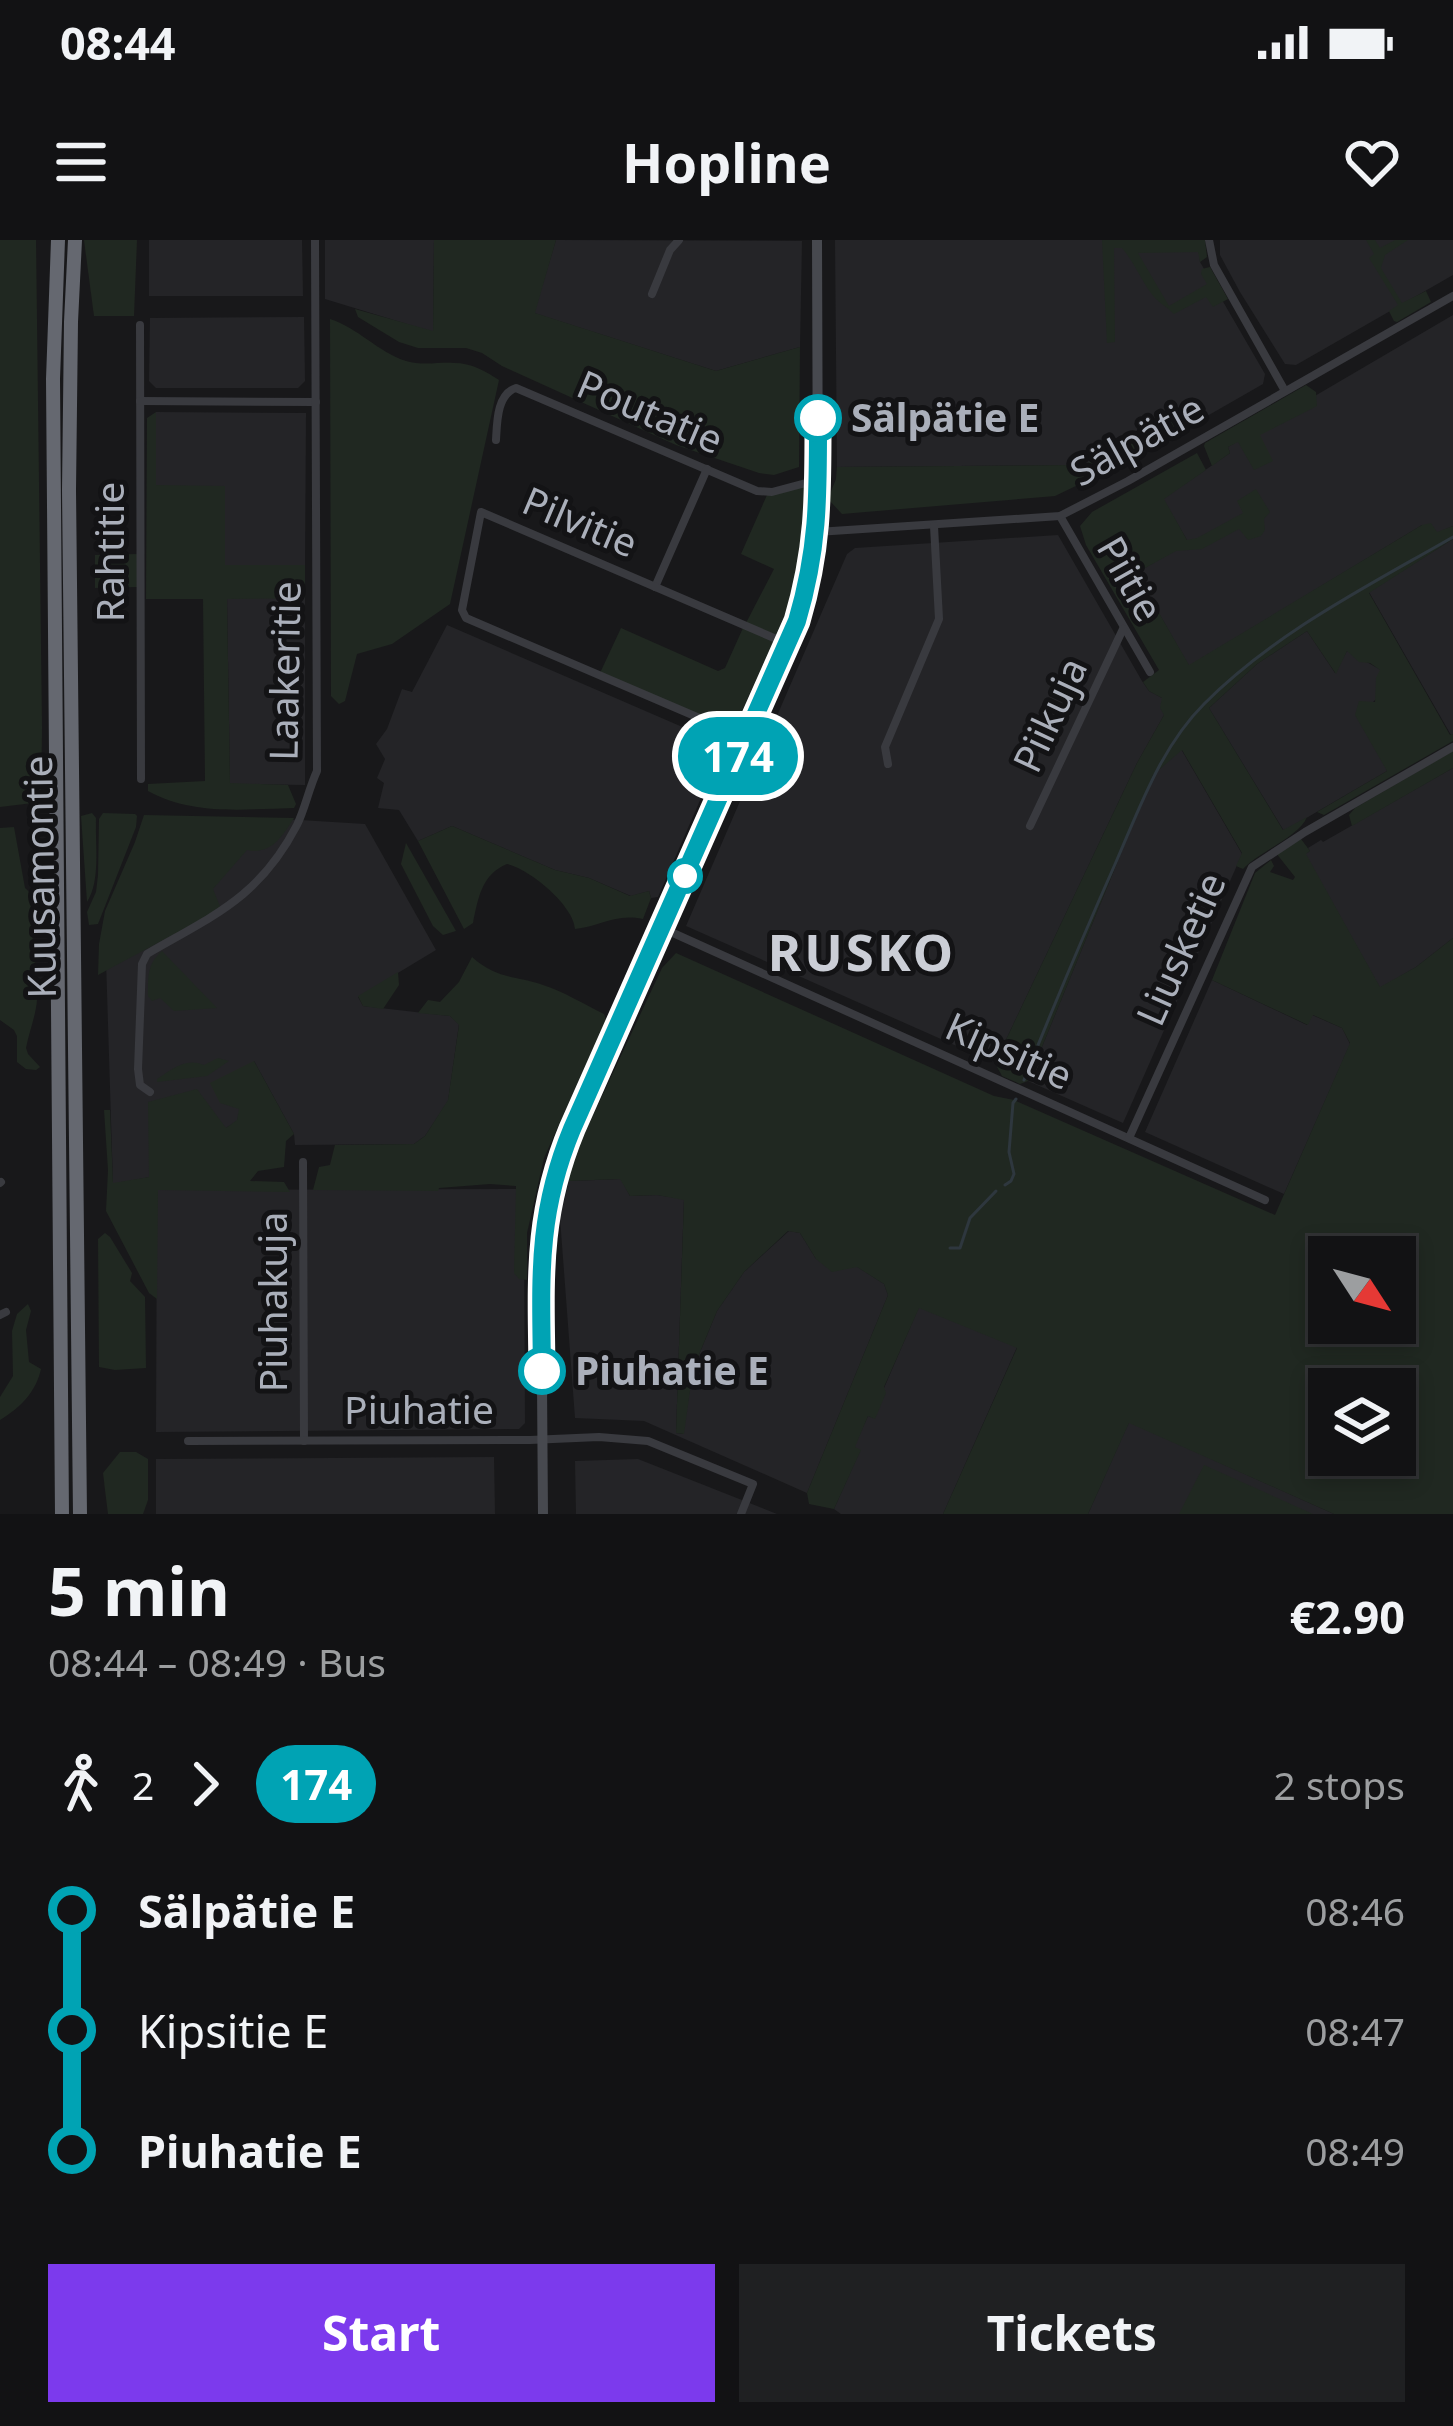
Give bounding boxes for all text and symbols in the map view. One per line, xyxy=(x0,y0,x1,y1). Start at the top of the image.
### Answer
text: 08:44 xyxy=(60,12,176,73)
text: Hopline xyxy=(622,125,831,199)
icon: menu xyxy=(48,129,114,195)
icon: heart xyxy=(1339,129,1405,195)
street label: Poutatie xyxy=(570,356,732,465)
street label: Sälpätie xyxy=(1060,380,1213,497)
place label: Sälpätie E xyxy=(851,390,1039,443)
marker: Sälpätie E xyxy=(796,396,840,440)
street label: Pilvitie xyxy=(515,473,646,568)
street label: Rahtitie xyxy=(82,482,135,622)
street label: Piitie xyxy=(1086,526,1177,630)
street label: Laakeritie xyxy=(255,581,312,761)
street label: Piikuja xyxy=(999,649,1098,780)
line badge: 174 xyxy=(669,717,807,795)
text: 174 xyxy=(702,727,774,784)
street label: Kuusamontie xyxy=(10,755,67,999)
unlabelled marker xyxy=(669,860,701,892)
street label: Liusketie xyxy=(1122,863,1237,1033)
district label: RUSKO xyxy=(768,916,956,986)
street label: Kipsitie xyxy=(938,998,1081,1101)
street label: Piuhakuja xyxy=(245,1212,298,1392)
north arrow xyxy=(1308,1236,1416,1344)
map controls xyxy=(1308,1236,1416,1476)
place label: Piuhatie E xyxy=(575,1343,769,1396)
marker: Piuhatie E xyxy=(520,1349,564,1393)
button: layers xyxy=(1308,1368,1416,1476)
street label: Piuhatie xyxy=(344,1382,494,1435)
text: 5 min xyxy=(48,1545,230,1635)
text: €2.90 xyxy=(1289,1586,1405,1647)
text: 08:44 – 08:49 · Bus xyxy=(48,1635,386,1688)
icon: walk xyxy=(48,1751,114,1817)
icon: forward xyxy=(172,1751,238,1817)
text: 174 xyxy=(280,1755,352,1812)
text: 2 xyxy=(132,1758,154,1811)
text: 2 stops xyxy=(1274,1758,1405,1811)
text: Sälpätie E xyxy=(138,1880,355,1941)
text: 08:46 xyxy=(1305,1884,1405,1937)
text: Kipsitie E xyxy=(138,2000,328,2061)
text: 08:47 xyxy=(1305,2004,1405,2057)
text: Piuhatie E xyxy=(138,2120,362,2181)
text: 08:49 xyxy=(1305,2124,1405,2177)
button: Start xyxy=(48,2264,715,2402)
button: Tickets xyxy=(739,2264,1405,2402)

